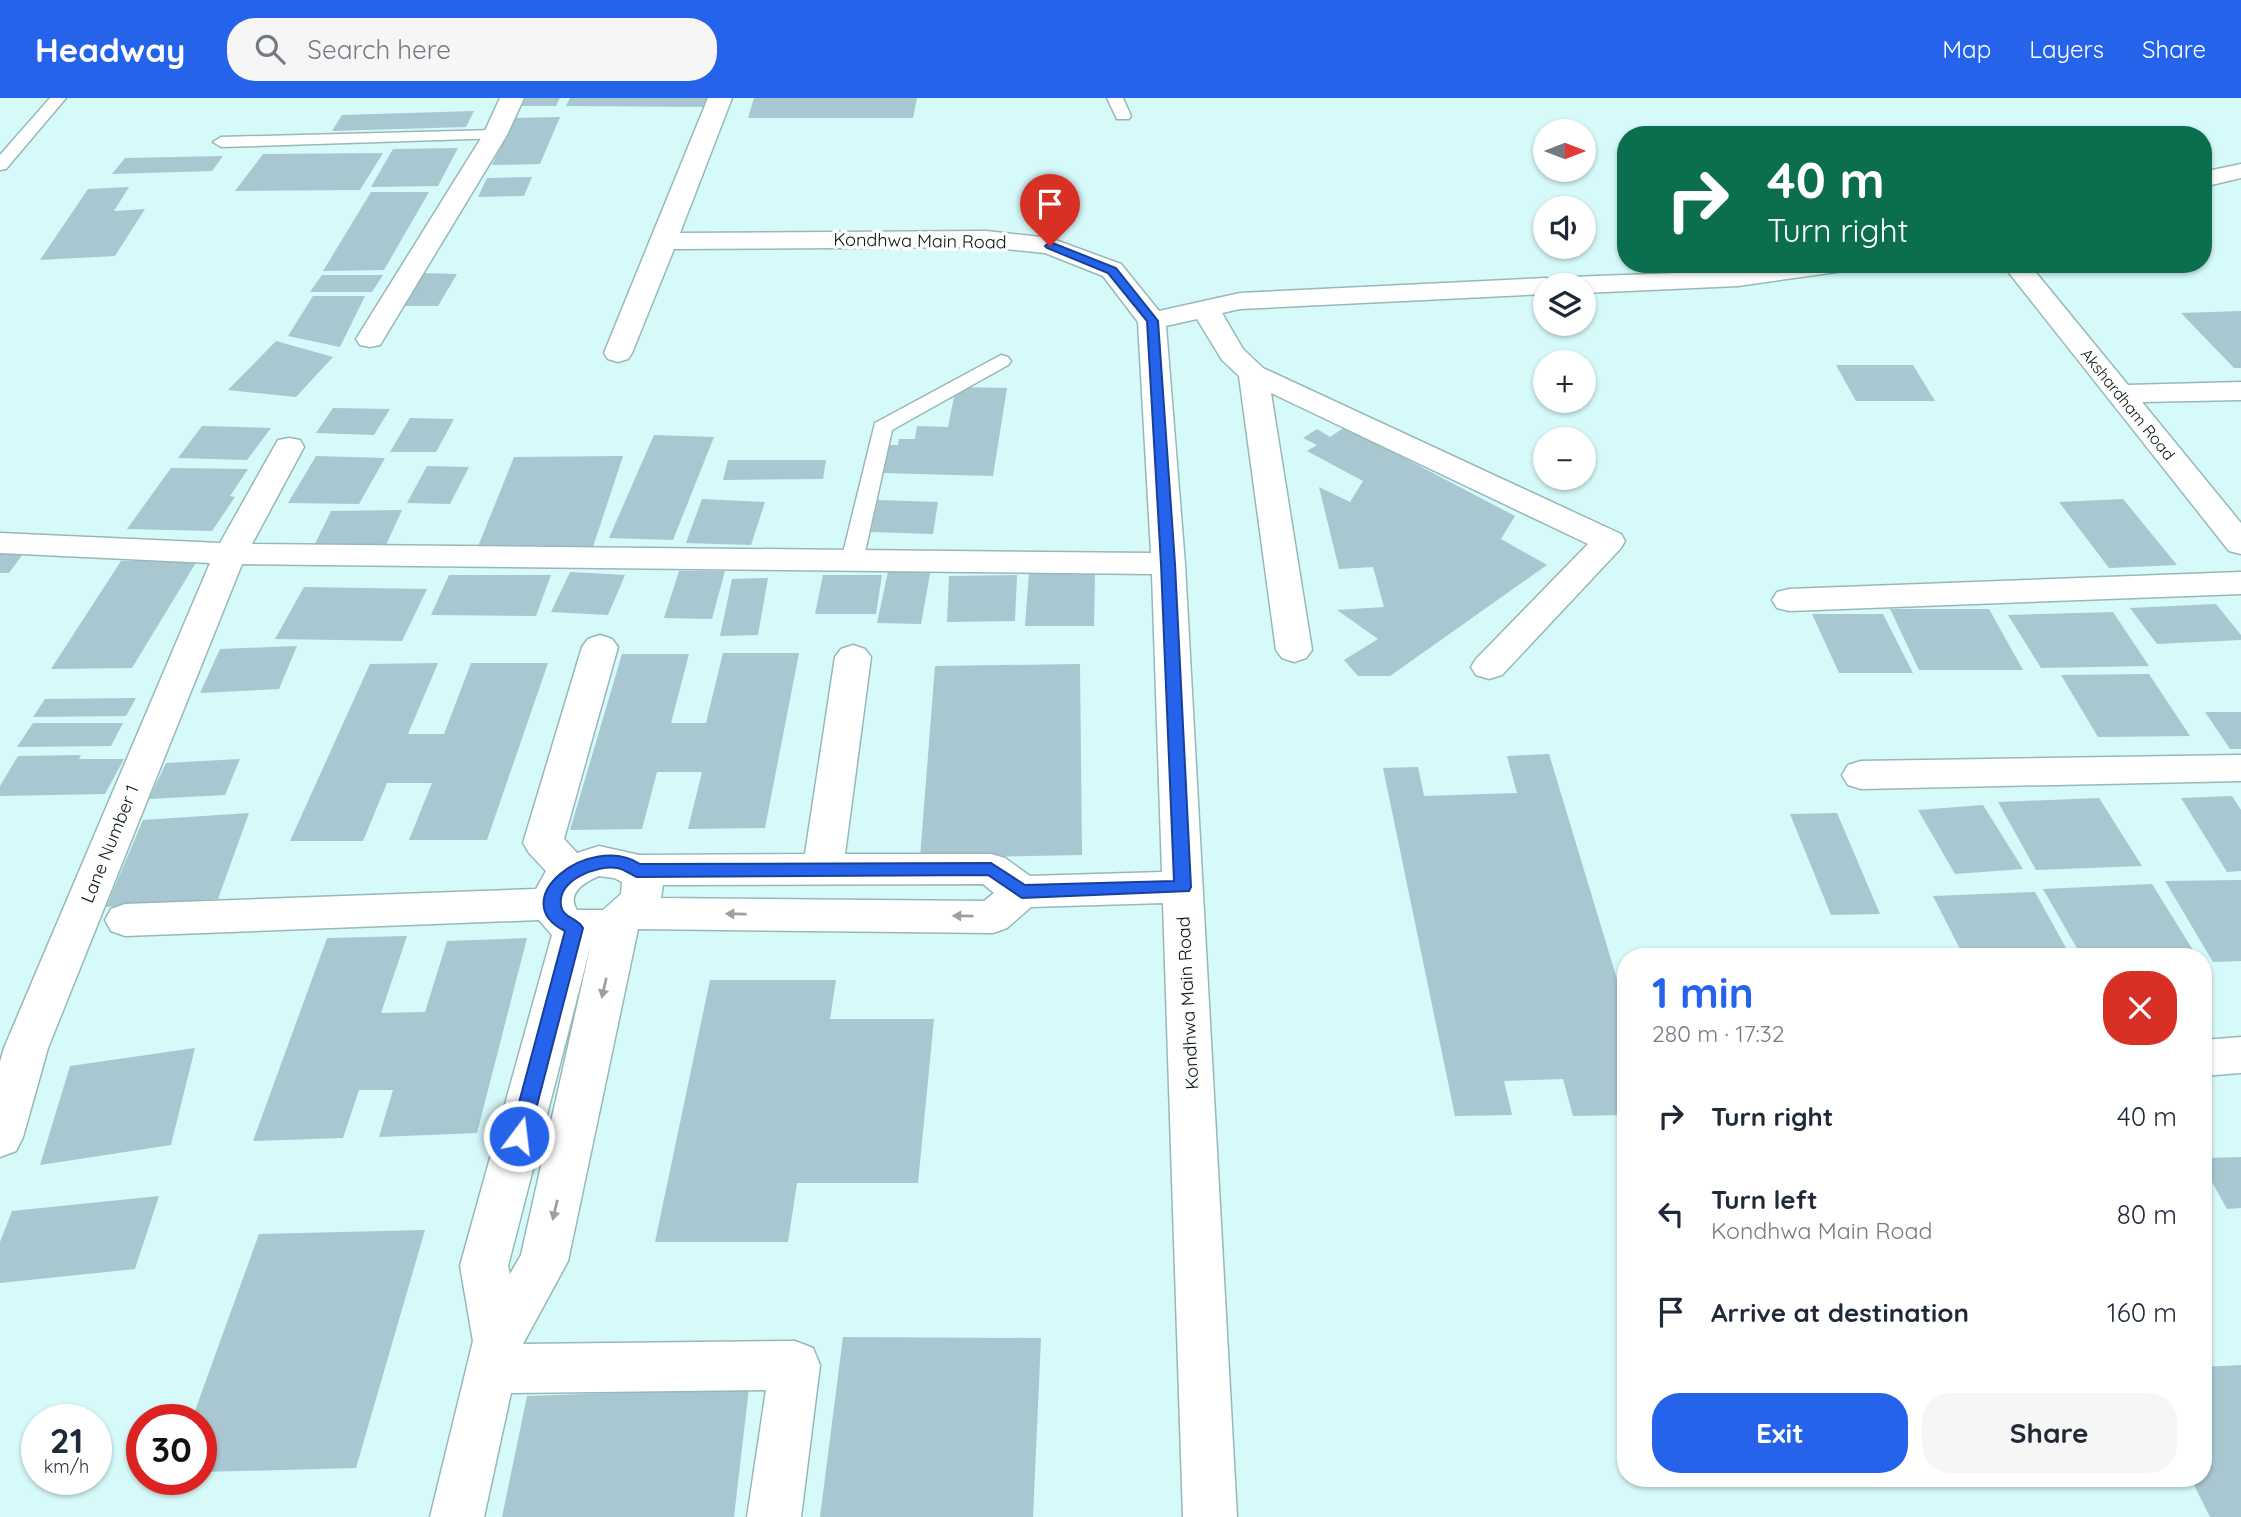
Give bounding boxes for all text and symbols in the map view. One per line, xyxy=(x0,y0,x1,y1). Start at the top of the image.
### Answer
search box xyxy=(227,18,717,81)
text: Headway xyxy=(35,29,185,70)
icon: search xyxy=(251,30,289,68)
text: Search here xyxy=(307,33,451,66)
text: Map xyxy=(1942,34,1991,64)
text: Layers xyxy=(2029,34,2104,64)
text: Share xyxy=(2142,34,2206,64)
north arrow xyxy=(1533,119,1596,182)
map controls xyxy=(1533,119,1596,490)
text: 40 m xyxy=(1767,149,1885,210)
icon: right xyxy=(1652,154,1743,245)
pin xyxy=(1020,174,1080,246)
icon: arrive xyxy=(1031,185,1069,223)
button: sound xyxy=(1533,196,1596,259)
text: Turn right xyxy=(1767,210,1908,250)
street label: Kondhwa Main Road xyxy=(833,227,1007,254)
button: layers xyxy=(1533,273,1596,336)
street label: Akshardham Road xyxy=(2077,344,2179,464)
button: + xyxy=(1533,350,1596,413)
button: − xyxy=(1533,427,1596,490)
street label: Lane Number 1 xyxy=(75,781,144,906)
one-way arrow xyxy=(724,908,746,920)
one-way arrow xyxy=(952,911,974,922)
street label: Kondhwa Main Road xyxy=(1171,916,1204,1090)
text: 1 min xyxy=(1652,966,1754,1019)
button: close xyxy=(2103,971,2177,1045)
one-way arrow xyxy=(599,977,610,999)
text: 280 m · 17:32 xyxy=(1652,1019,1785,1048)
icon: right xyxy=(1652,1097,1690,1135)
position arrow xyxy=(482,1099,556,1173)
text: Turn right xyxy=(1711,1100,1833,1133)
text: 40 m xyxy=(2117,1100,2177,1133)
text: Turn left xyxy=(1711,1183,1818,1216)
icon: left xyxy=(1652,1195,1690,1233)
text: 80 m xyxy=(2117,1198,2177,1231)
one-way arrow xyxy=(549,1199,560,1221)
text: Kondhwa Main Road xyxy=(1711,1216,1932,1245)
icon: arrive xyxy=(1652,1293,1690,1331)
text: Arrive at destination xyxy=(1711,1296,1969,1329)
text: 160 m xyxy=(2107,1296,2177,1329)
button: Exit xyxy=(1652,1393,1908,1473)
button: Share xyxy=(1922,1393,2177,1473)
speed limit sign: 30 xyxy=(126,1404,217,1495)
text: 21 xyxy=(50,1418,83,1462)
text: km/h xyxy=(44,1455,89,1478)

